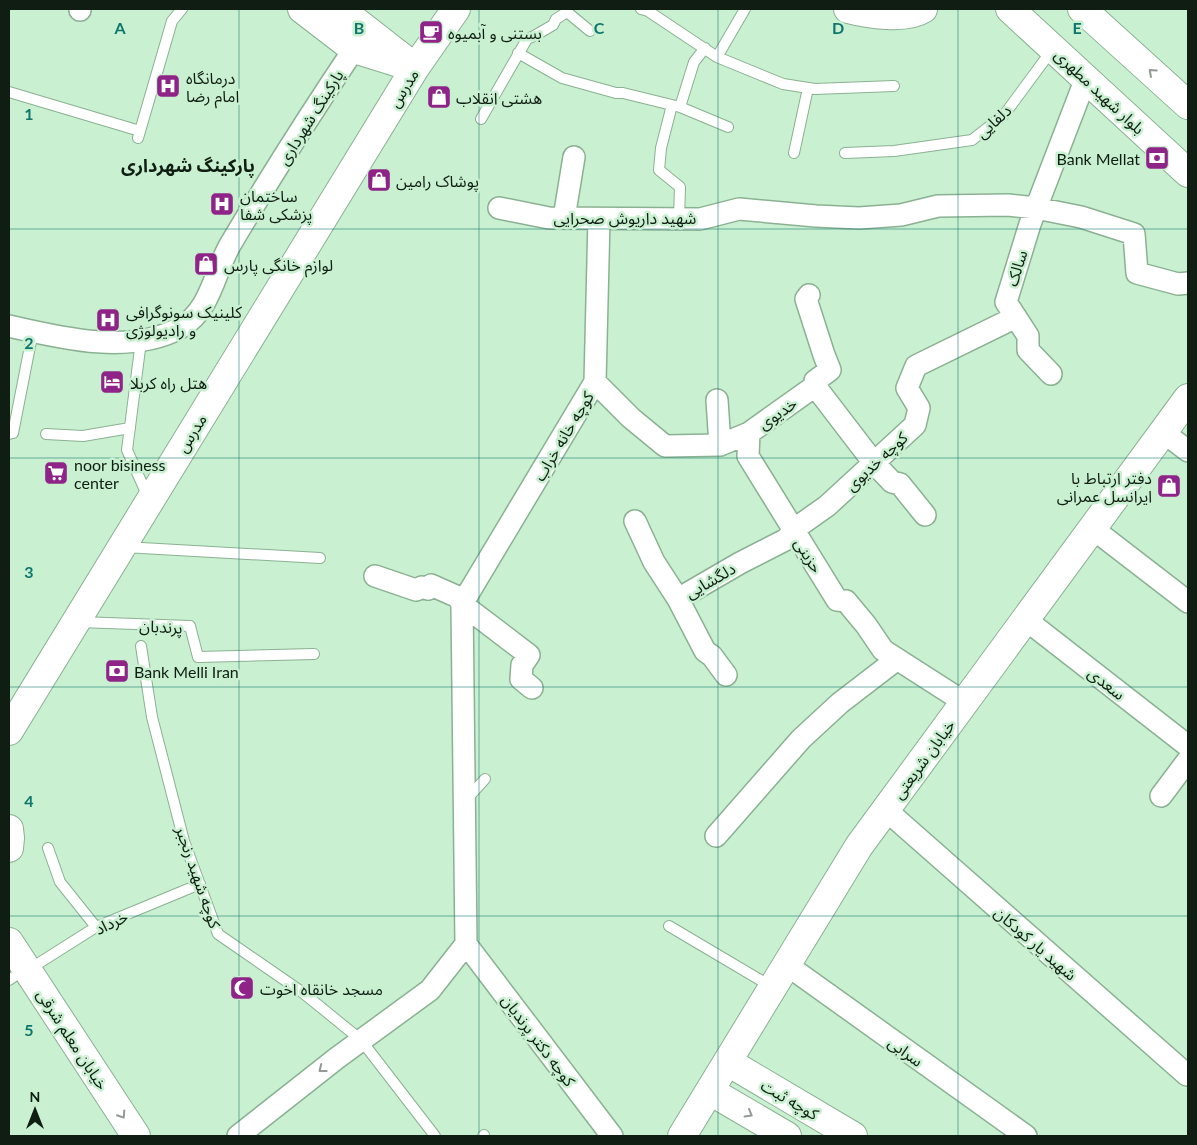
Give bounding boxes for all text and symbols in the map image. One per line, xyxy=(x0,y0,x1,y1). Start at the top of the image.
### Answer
text: A xyxy=(113,18,126,37)
text: B xyxy=(354,18,364,37)
text: C xyxy=(594,18,605,37)
text: D xyxy=(832,18,844,37)
text: E xyxy=(1072,18,1082,37)
cafe icon: بستنی و آبمیوه xyxy=(418,19,444,45)
place label: بستنی و آبمیوه xyxy=(448,23,542,43)
street label: بلوار شهید مطهری xyxy=(1050,44,1149,138)
street label: مدرس xyxy=(384,65,423,111)
street label: پارکینگ شهرداری xyxy=(273,66,349,169)
place label: درمانگاه امام رضا xyxy=(186,68,239,109)
one-way arrow xyxy=(1149,69,1158,78)
hospital icon: درمانگاه امام رضا xyxy=(155,73,181,99)
shop icon: هشتی انقلاب xyxy=(426,84,452,110)
place label: هشتی انقلاب xyxy=(456,88,542,108)
street label: دلفایی xyxy=(971,100,1015,142)
text: 1 xyxy=(24,104,34,123)
bank icon: Bank Mellat xyxy=(1144,145,1170,171)
place label: Bank Mellat xyxy=(1056,149,1140,168)
district label: پارکینگ شهرداری xyxy=(121,154,255,178)
shop icon: پوشاک رامین xyxy=(366,167,392,193)
place label: پوشاک رامین xyxy=(396,171,479,192)
place label: ساختمان پزشکی شفا xyxy=(240,186,312,225)
hospital icon: ساختمان پزشکی شفا xyxy=(209,191,235,217)
street label: شهید داریوش صحرایی xyxy=(554,208,696,228)
street label: سالک xyxy=(1002,248,1030,288)
shop icon: لوازم خانگی پارس xyxy=(193,251,219,277)
place label: لوازم خانگی پارس xyxy=(224,255,333,278)
place label: کلینیک سونوگرافی و رادیولوژی xyxy=(126,302,242,340)
hospital icon: کلینیک سونوگرافی و رادیولوژی xyxy=(95,307,121,333)
text: 2 xyxy=(24,333,34,352)
hotel icon: هتل راه کربلا xyxy=(99,369,125,395)
place label: هتل راه کربلا xyxy=(130,373,207,393)
street label: کوچه خانه خراب xyxy=(529,388,599,485)
street label: خدیوی xyxy=(754,393,800,434)
street label: مدرس xyxy=(172,410,211,456)
street label: کوچه خدیوی xyxy=(841,427,913,496)
place label: noor bisiness center xyxy=(74,455,166,492)
supermarket icon: noor bisiness center xyxy=(43,460,69,486)
place label: دفتر ارتباط با ایرانسل عمرانی xyxy=(1057,468,1152,506)
shop icon: دفتر ارتباط با ایرانسل عمرانی xyxy=(1156,473,1182,499)
street label: حزینی xyxy=(790,534,827,576)
street label: دلگشایی xyxy=(682,558,739,603)
text: 3 xyxy=(24,562,34,581)
street label: پرندبان xyxy=(139,615,183,639)
bank icon: Bank Melli Iran xyxy=(104,658,130,684)
place label: Bank Melli Iran xyxy=(134,662,239,681)
street label: سعدی xyxy=(1084,663,1129,704)
street label: خیابان شریعتی xyxy=(888,716,959,803)
text: 4 xyxy=(24,791,34,810)
street label: کوچه شهید رنجبر xyxy=(170,823,225,931)
street label: شهید یار کودکان xyxy=(990,902,1081,985)
street label: خرداد xyxy=(91,906,131,939)
mosque icon: مسجد خانقاه اخوت xyxy=(229,975,255,1001)
place label: مسجد خانقاه اخوت xyxy=(260,979,383,999)
street label: خیابان معلم شرقی xyxy=(30,985,113,1095)
street label: کوچه دکتر پرندیان xyxy=(497,990,580,1091)
text: 5 xyxy=(24,1020,34,1039)
street label: سرابی xyxy=(884,1032,927,1071)
one-way arrow xyxy=(319,1064,328,1072)
street label: کوچه ثبت xyxy=(757,1075,822,1125)
north arrow xyxy=(10,1085,60,1135)
text: N xyxy=(30,1088,40,1105)
one-way arrow xyxy=(743,1107,752,1117)
one-way arrow xyxy=(116,1109,125,1118)

